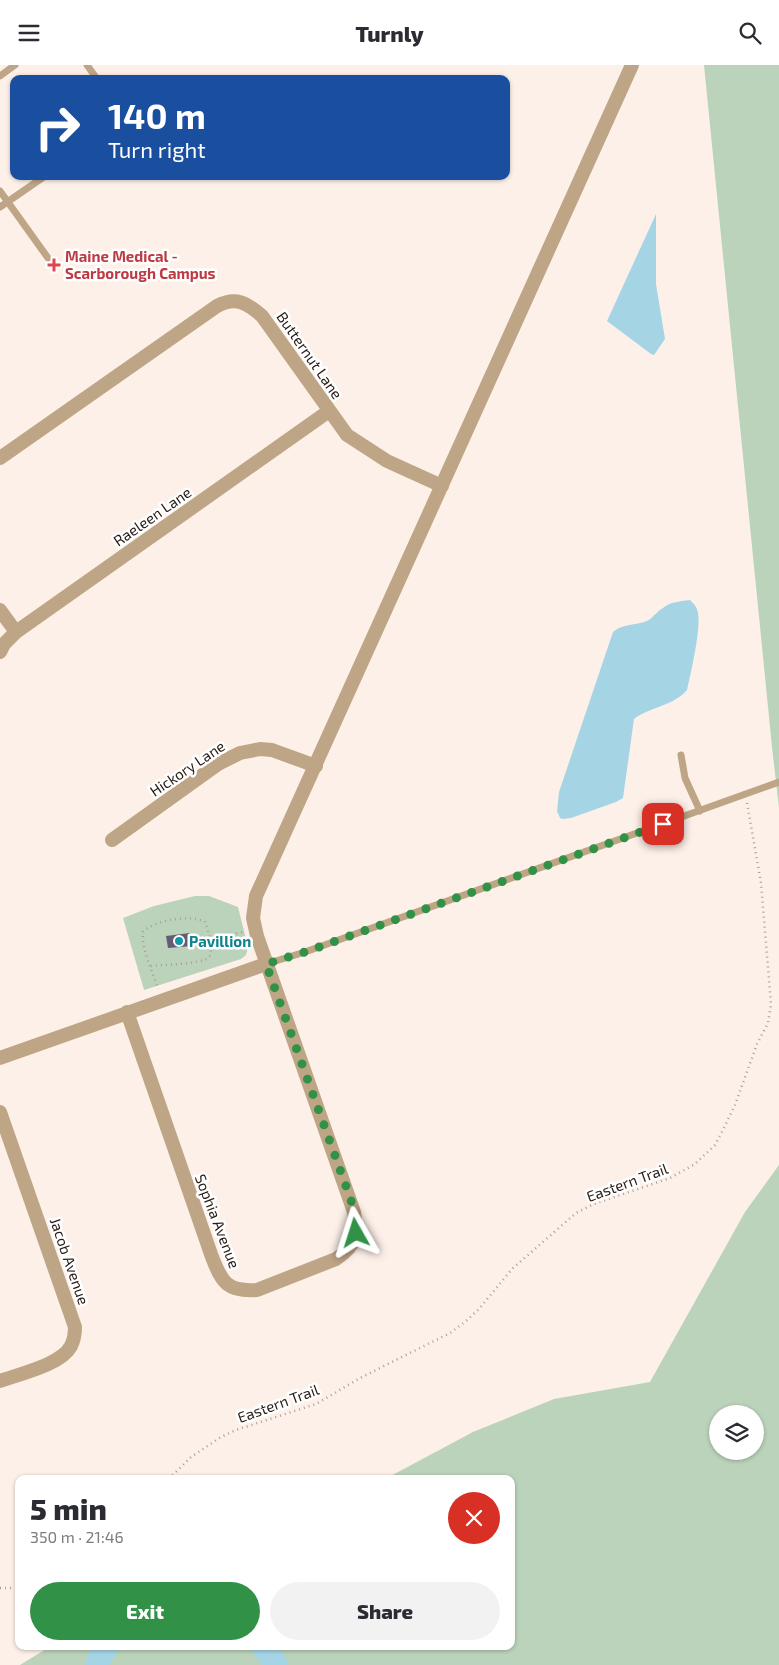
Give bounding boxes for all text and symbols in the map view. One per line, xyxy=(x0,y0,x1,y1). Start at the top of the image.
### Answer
icon: menu xyxy=(15,19,43,47)
icon: search xyxy=(736,19,764,47)
text: Turnly xyxy=(355,20,424,46)
text: 140 m xyxy=(108,94,206,136)
icon: right xyxy=(25,95,90,160)
text: Turn right xyxy=(108,136,206,162)
place label: Maine Medical - Scarborough Campus xyxy=(65,247,216,282)
marker: Maine Medical - Scarborough Campus xyxy=(47,258,61,272)
street label: Butternut Lane xyxy=(273,308,347,402)
street label: Raeleen Lane xyxy=(110,483,194,549)
street label: Hickory Lane xyxy=(146,736,228,800)
pin xyxy=(642,803,684,845)
icon: arrive xyxy=(649,810,677,838)
place label: Pavillion xyxy=(189,932,251,950)
marker: Pavillion xyxy=(173,935,185,947)
street label: Eastern Trail xyxy=(584,1159,671,1205)
street label: Sophia Avenue xyxy=(192,1171,244,1271)
position arrow xyxy=(329,1206,381,1258)
street label: Jacob Avenue xyxy=(47,1215,93,1307)
street label: Eastern Trail xyxy=(235,1380,322,1426)
map controls xyxy=(709,1405,764,1460)
button: layers xyxy=(709,1405,764,1460)
text: 5 min xyxy=(30,1490,107,1526)
button: close xyxy=(448,1492,500,1544)
text: 350 m · 21:46 xyxy=(30,1527,124,1546)
button: Exit xyxy=(30,1582,260,1640)
button: Share xyxy=(270,1582,500,1640)

